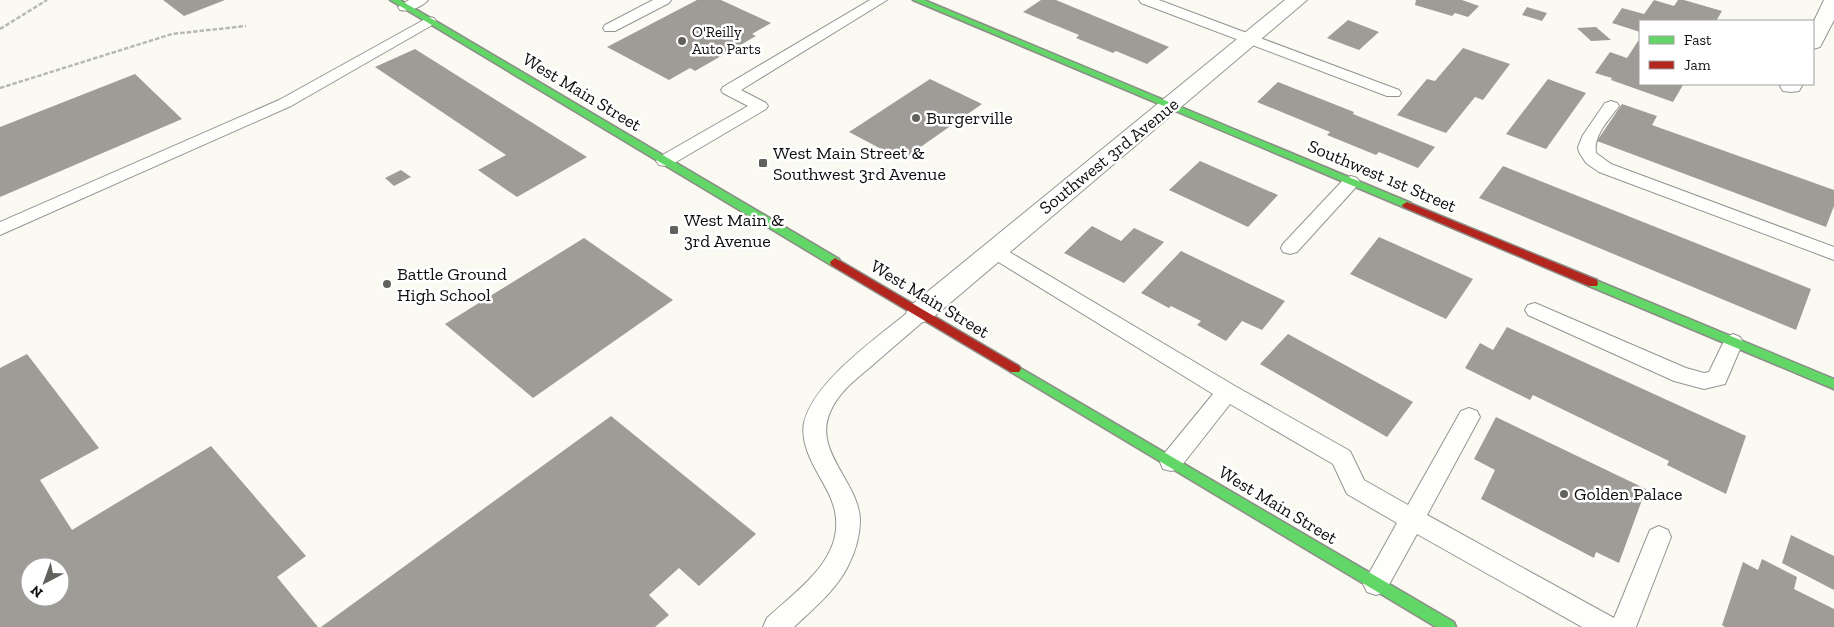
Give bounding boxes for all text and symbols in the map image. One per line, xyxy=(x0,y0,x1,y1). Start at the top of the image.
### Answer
legend xyxy=(1639,20,1814,85)
place label: O'Reilly Auto Parts xyxy=(692,23,761,58)
text: Fast xyxy=(1684,31,1712,49)
marker: O'Reilly Auto Parts xyxy=(676,35,688,47)
street label: West Main Street xyxy=(519,48,646,136)
text: Jam xyxy=(1684,56,1711,74)
street label: Southwest 3rd Avenue xyxy=(1035,93,1183,219)
place label: Burgerville xyxy=(926,107,1013,129)
marker: Burgerville xyxy=(910,112,922,124)
street label: Southwest 1st Street xyxy=(1304,135,1460,217)
place label: West Main Street & Southwest 3rd Avenue xyxy=(773,142,946,185)
marker: West Main Street & Southwest 3rd Avenue xyxy=(757,157,769,169)
place label: West Main & 3rd Avenue xyxy=(684,209,784,252)
marker: West Main & 3rd Avenue xyxy=(668,224,680,236)
street label: West Main Street xyxy=(867,255,994,343)
place label: Battle Ground High School xyxy=(397,263,507,306)
marker: Battle Ground High School xyxy=(381,278,393,290)
street label: West Main Street xyxy=(1215,461,1342,549)
place label: Golden Palace xyxy=(1574,483,1682,505)
marker: Golden Palace xyxy=(1558,488,1570,500)
north arrow xyxy=(20,557,70,607)
text: N xyxy=(27,581,46,601)

